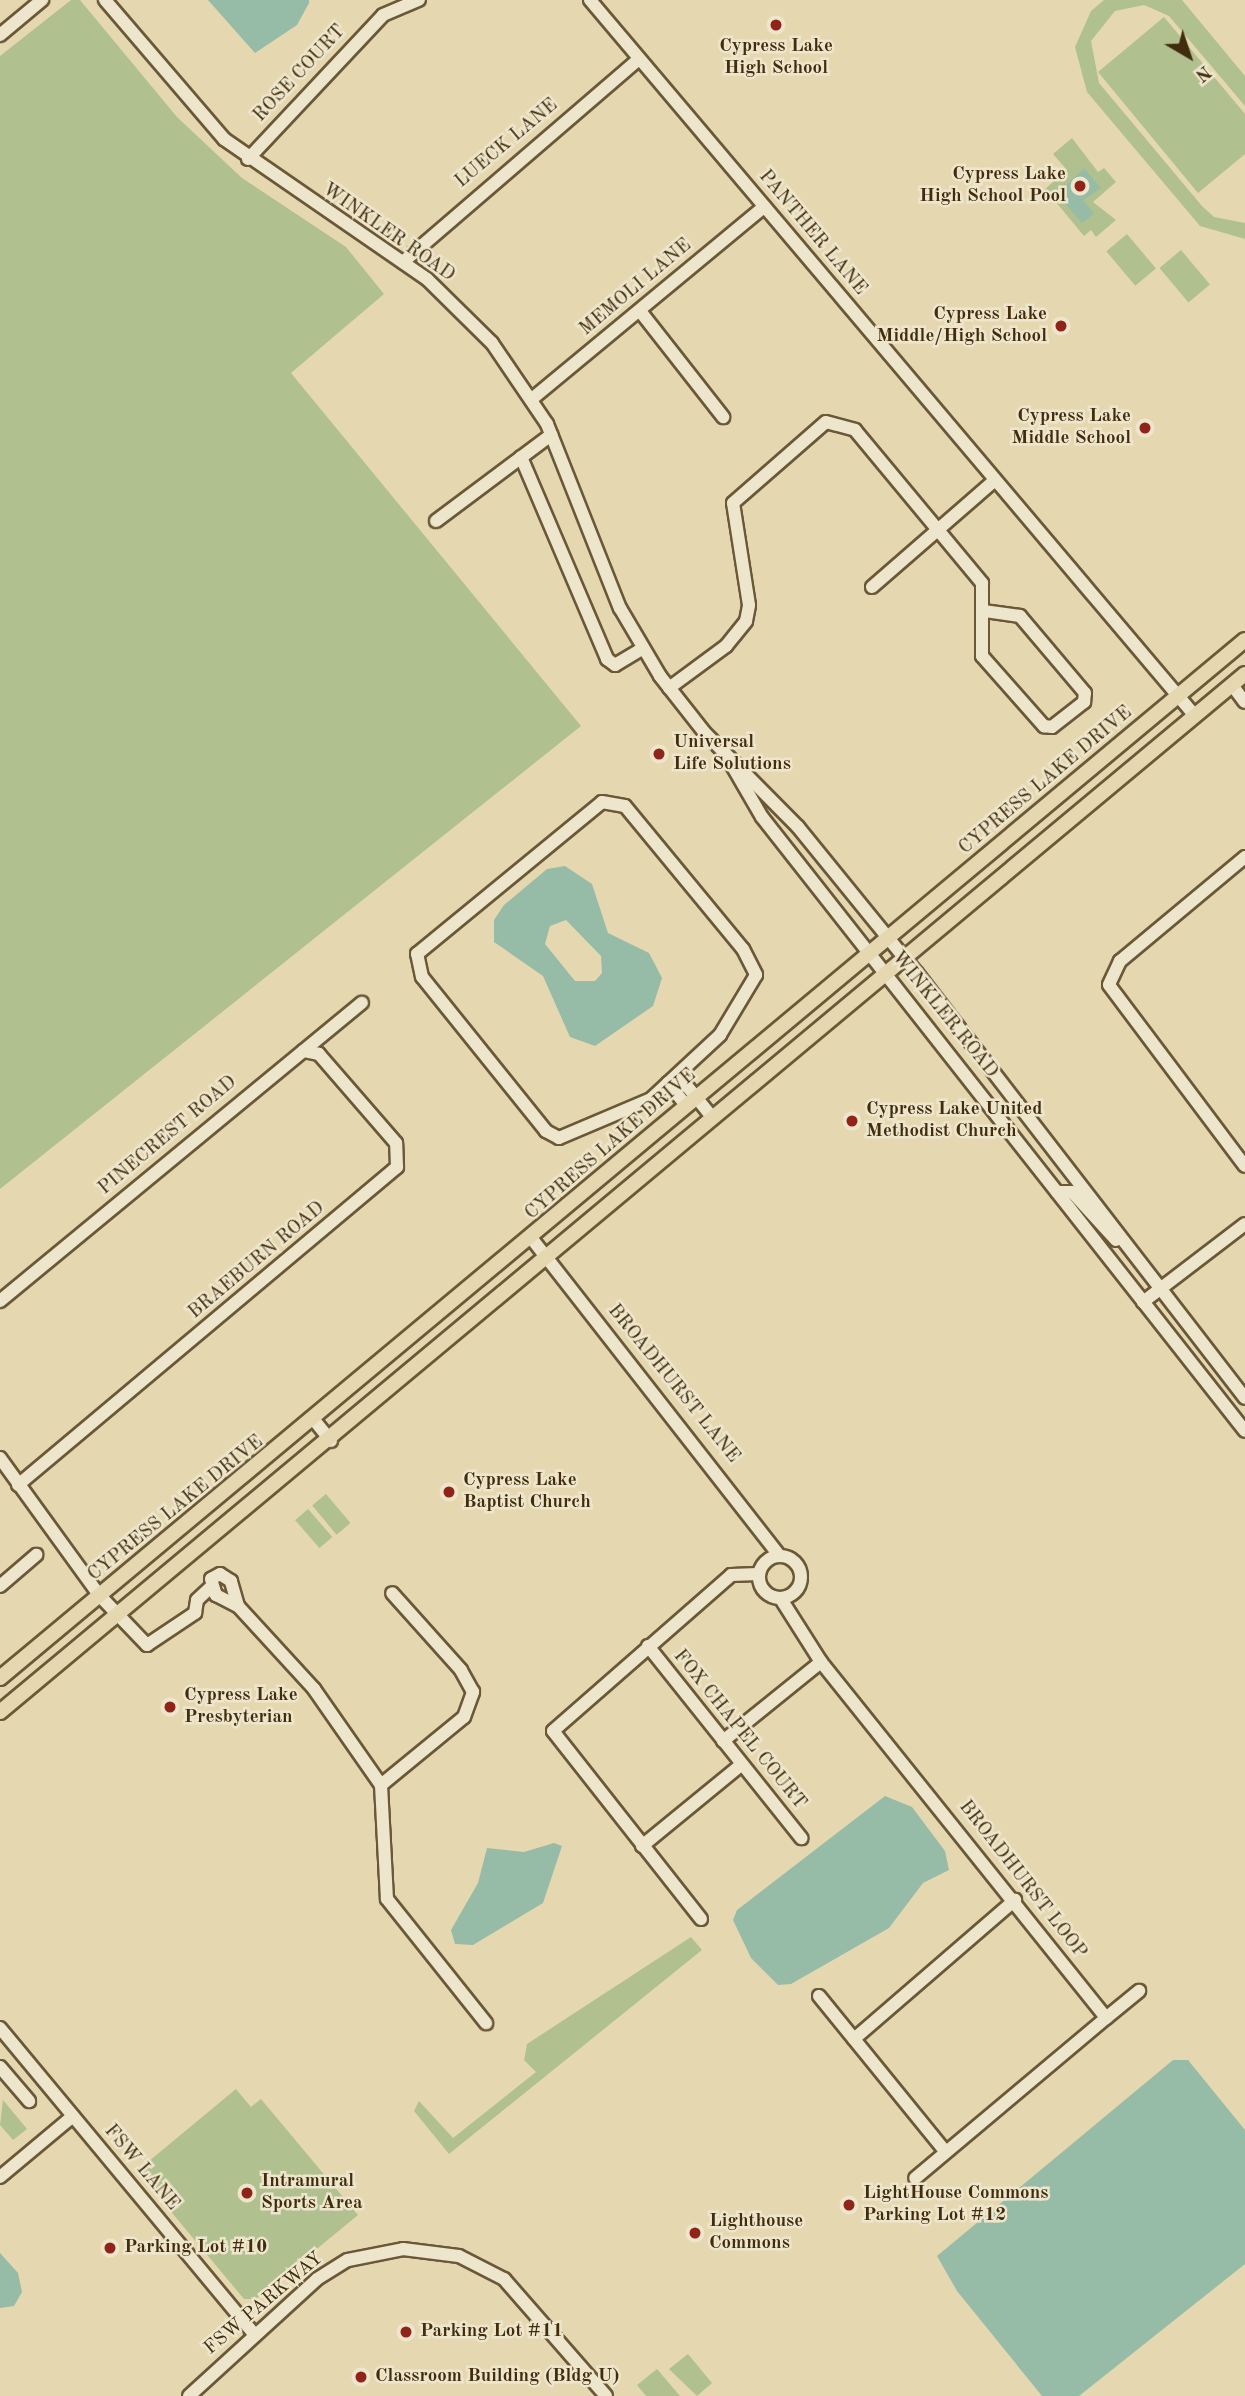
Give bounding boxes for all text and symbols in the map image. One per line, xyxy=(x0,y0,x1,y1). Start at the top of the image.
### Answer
marker: Cypress Lake High School xyxy=(768,17,784,33)
street label: ROSE COURT xyxy=(249,21,351,127)
north arrow xyxy=(1154,21,1224,91)
place label: Cypress Lake High School xyxy=(719,36,833,80)
text: N xyxy=(1191,61,1214,85)
street label: LUECK LANE xyxy=(451,94,563,194)
place label: Cypress Lake High School Pool xyxy=(919,164,1066,208)
street label: PANTHER LANE xyxy=(753,166,871,300)
marker: Cypress Lake High School Pool xyxy=(1072,178,1088,194)
street label: WINKLER ROAD xyxy=(317,179,459,287)
street label: MEMOLI LANE xyxy=(576,235,696,341)
place label: Cypress Lake Middle/High School xyxy=(877,304,1047,348)
marker: Cypress Lake Middle/High School xyxy=(1053,318,1069,334)
place label: Cypress Lake Middle School xyxy=(1012,406,1131,450)
marker: Cypress Lake Middle School xyxy=(1137,420,1153,436)
street label: CYPRESS LAKE DRIVE xyxy=(955,702,1137,860)
place label: Universal Life Solutions xyxy=(673,732,791,776)
marker: Universal Life Solutions xyxy=(651,746,667,762)
street label: WINKLER ROAD xyxy=(886,947,1002,1083)
street label: CYPRESS LAKE DRIVE xyxy=(521,1065,701,1225)
street label: PINECREST ROAD xyxy=(94,1072,242,1200)
place label: Cypress Lake United Methodist Church xyxy=(866,1099,1042,1143)
marker: Cypress Lake United Methodist Church xyxy=(844,1113,860,1129)
street label: BRAEBURN ROAD xyxy=(184,1197,330,1325)
street label: BROADHURST LANE xyxy=(602,1300,744,1468)
street label: CYPRESS LAKE DRIVE xyxy=(84,1431,268,1587)
place label: Cypress Lake Baptist Church xyxy=(463,1470,591,1514)
marker: Cypress Lake Baptist Church xyxy=(441,1484,457,1500)
street label: FOX CHAPEL COURT xyxy=(668,1646,810,1814)
place label: Cypress Lake Presbyterian xyxy=(184,1685,298,1729)
marker: Cypress Lake Presbyterian xyxy=(162,1699,178,1715)
street label: BROADHURST LOOP xyxy=(953,1796,1091,1964)
street label: FSW LANE xyxy=(98,2120,184,2216)
place label: Intramural Sports Area xyxy=(261,2171,363,2215)
place label: LightHouse Commons Parking Lot #12 xyxy=(863,2183,1048,2227)
marker: Intramural Sports Area xyxy=(239,2185,255,2201)
marker: LightHouse Commons Parking Lot #12 xyxy=(841,2197,857,2213)
place label: Lighthouse Commons xyxy=(709,2211,803,2255)
marker: Lighthouse Commons xyxy=(687,2225,703,2241)
place label: Parking Lot #10 xyxy=(124,2237,267,2259)
marker: Parking Lot #10 xyxy=(102,2240,118,2256)
street label: FSW PARKWAY xyxy=(200,2248,328,2360)
place label: Parking Lot #11 xyxy=(420,2321,563,2343)
marker: Parking Lot #11 xyxy=(398,2324,414,2340)
place label: Classroom Building (Bldg U) xyxy=(375,2366,620,2388)
marker: Classroom Building (Bldg U) xyxy=(353,2369,369,2385)

